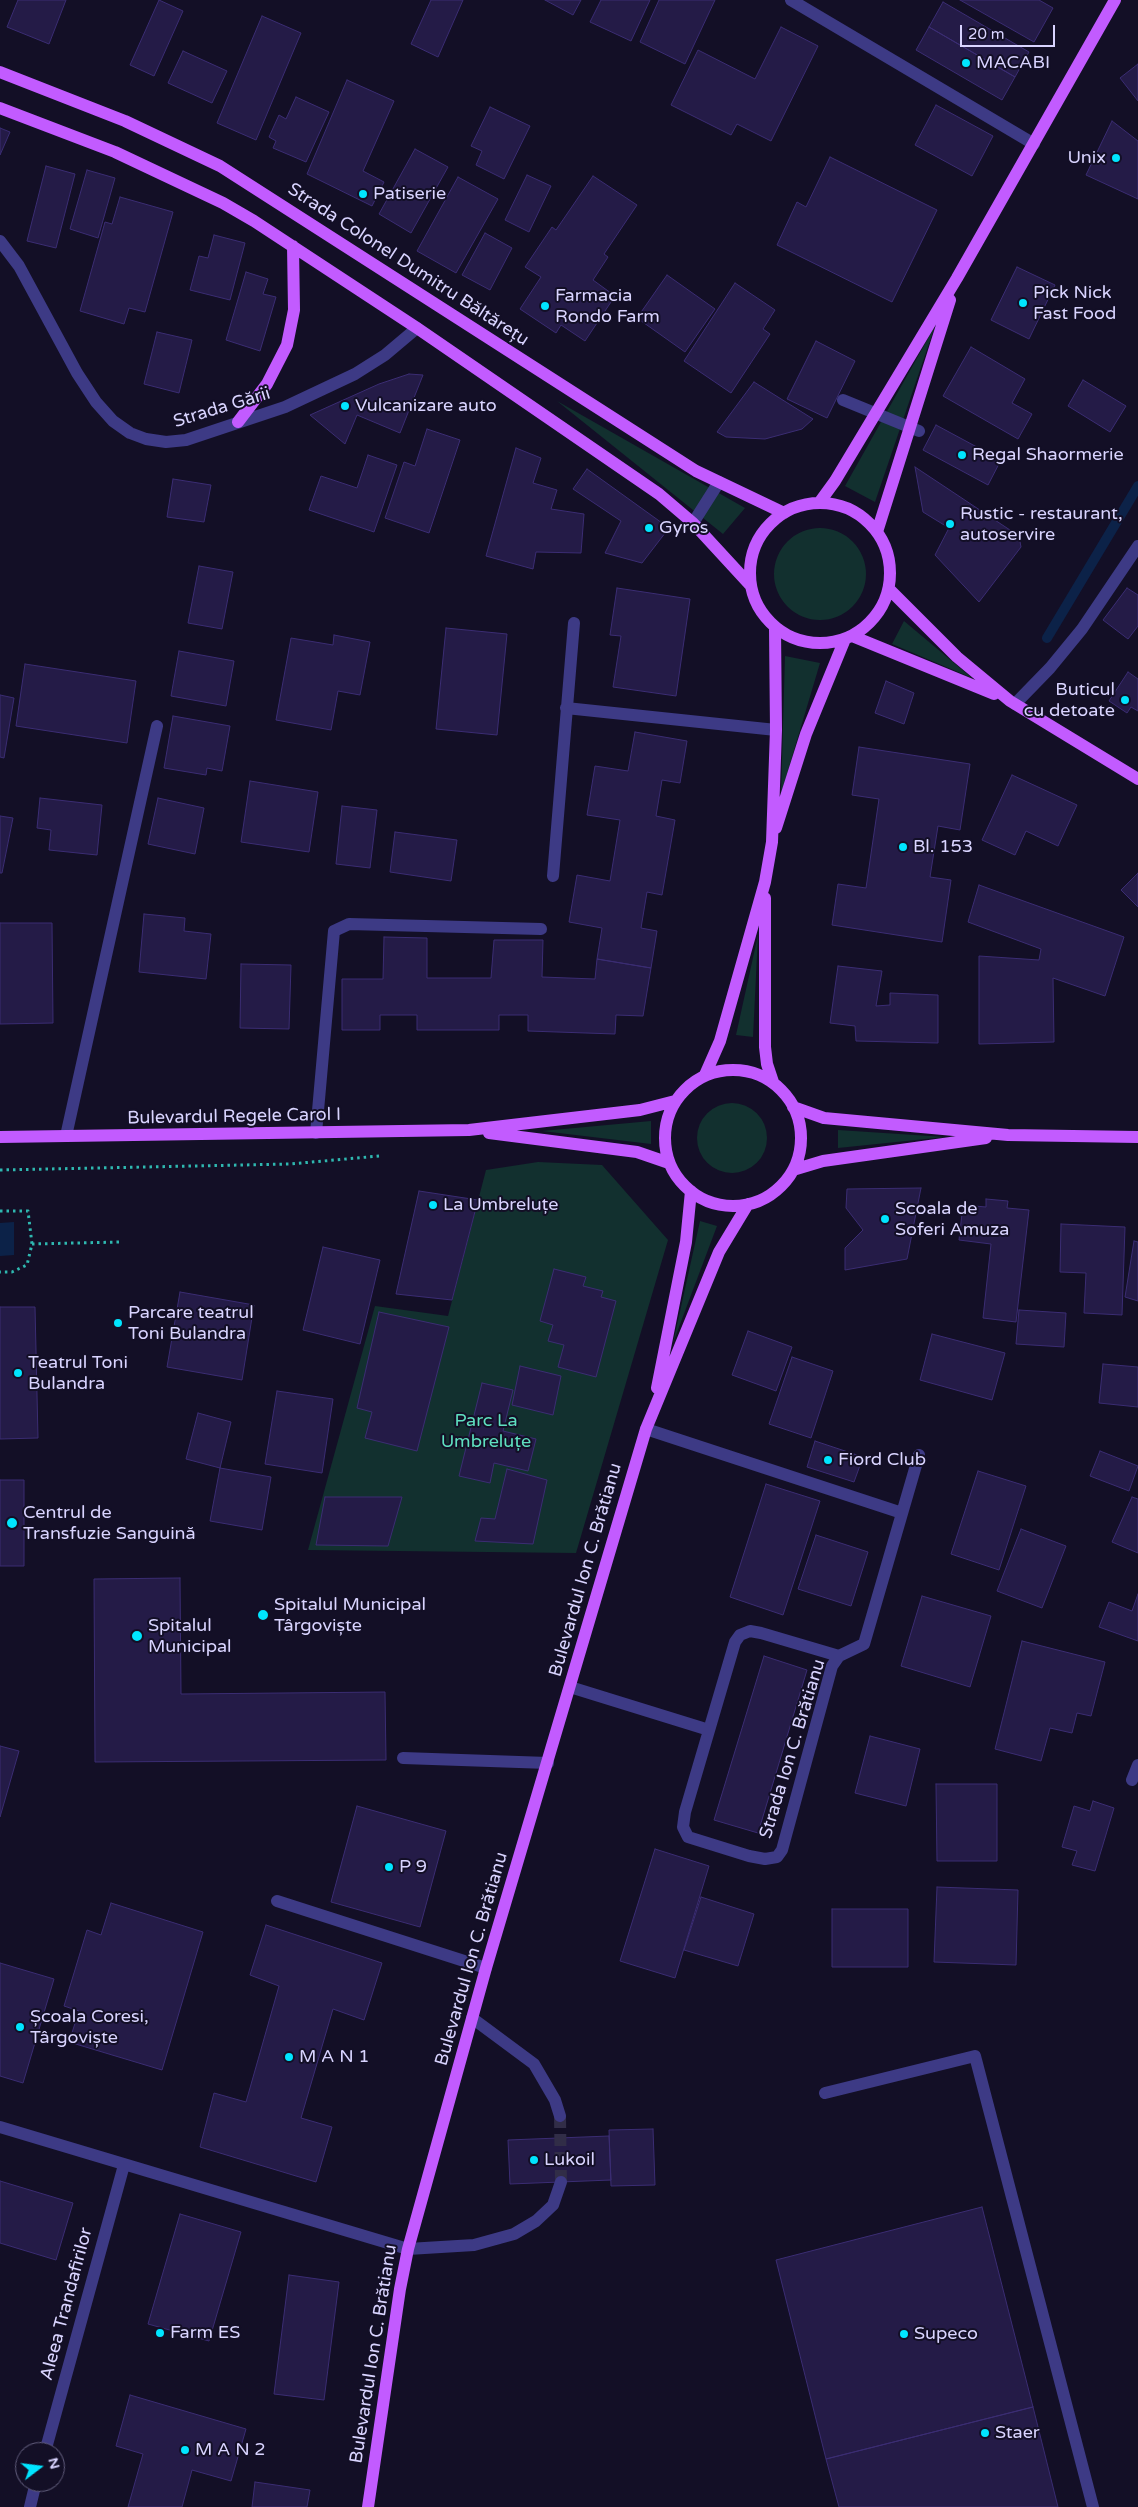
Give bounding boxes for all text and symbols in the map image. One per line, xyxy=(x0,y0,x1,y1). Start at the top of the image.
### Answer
scale bar xyxy=(963,15,1058,47)
text: 20 m xyxy=(968,25,1005,43)
place label: MACABI xyxy=(976,52,1050,74)
marker: MACABI xyxy=(960,57,972,69)
place label: Unix xyxy=(1067,147,1106,169)
marker: Unix xyxy=(1110,152,1122,164)
street label: Strada Colonel Dumitru Băltărețu xyxy=(283,179,533,351)
place label: Patiserie xyxy=(373,183,446,205)
marker: Patiserie xyxy=(357,188,369,200)
place label: Pick Nick Fast Food xyxy=(1033,282,1116,324)
place label: Farmacia Rondo Farm xyxy=(555,285,660,328)
marker: Pick Nick Fast Food xyxy=(1017,297,1029,309)
marker: Farmacia Rondo Farm xyxy=(539,300,551,312)
street label: Strada Gării xyxy=(171,383,273,433)
place label: Vulcanizare auto xyxy=(355,395,497,417)
marker: Vulcanizare auto xyxy=(339,400,351,412)
place label: Regal Shaormerie xyxy=(972,444,1124,466)
marker: Regal Shaormerie xyxy=(956,449,968,461)
place label: Rustic - restaurant, autoservire xyxy=(960,503,1123,546)
place label: Gyros xyxy=(659,517,708,539)
marker: Rustic - restaurant, autoservire xyxy=(944,518,956,530)
marker: Gyros xyxy=(643,522,655,534)
place label: Buticul cu detoate xyxy=(1024,679,1115,722)
marker: Buticul cu detoate xyxy=(1119,694,1131,706)
place label: Bl. 153 xyxy=(913,836,973,858)
marker: Bl. 153 xyxy=(897,841,909,853)
street label: Bulevardul Regele Carol I xyxy=(127,1104,341,1130)
place label: La Umbreluțe xyxy=(443,1194,559,1216)
place label: Scoala de Soferi Amuza xyxy=(895,1198,1009,1240)
marker: La Umbreluțe xyxy=(427,1199,439,1211)
marker: Scoala de Soferi Amuza xyxy=(879,1213,891,1225)
place label: Parcare teatrul Toni Bulandra xyxy=(128,1302,254,1345)
marker: Parcare teatrul Toni Bulandra xyxy=(112,1317,124,1329)
place label: Teatrul Toni Bulandra xyxy=(28,1352,128,1395)
marker: Teatrul Toni Bulandra xyxy=(12,1367,24,1379)
park label: Parc La Umbreluțe xyxy=(441,1410,531,1452)
place label: Fiord Club xyxy=(838,1449,926,1471)
marker: Fiord Club xyxy=(822,1454,834,1466)
street label: Bulevardul Ion C. Brătianu xyxy=(545,1461,627,1679)
place label: Centrul de Transfuzie Sanguină xyxy=(23,1502,196,1545)
marker: Centrul de Transfuzie Sanguină xyxy=(5,1516,19,1530)
place label: Spitalul Municipal Târgoviște xyxy=(274,1594,426,1636)
marker: Spitalul Municipal Târgoviște xyxy=(256,1608,270,1622)
place label: Spitalul Municipal xyxy=(148,1615,232,1658)
marker: Spitalul Municipal xyxy=(130,1629,144,1643)
street label: Strada Ion C. Brătianu xyxy=(755,1657,831,1841)
street label: Bulevardul Ion C. Brătianu xyxy=(431,1850,513,2068)
place label: P 9 xyxy=(399,1856,427,1878)
marker: P 9 xyxy=(383,1861,395,1873)
place label: Școala Coresi, Târgoviște xyxy=(30,2006,149,2048)
marker: Școala Coresi, Târgoviște xyxy=(14,2021,26,2033)
place label: M A N 1 xyxy=(299,2046,370,2068)
marker: M A N 1 xyxy=(283,2051,295,2063)
place label: Lukoil xyxy=(544,2149,595,2171)
marker: Lukoil xyxy=(528,2154,540,2166)
street label: Aleea Trandafirilor xyxy=(36,2225,98,2383)
street label: Bulevardul Ion C. Brătianu xyxy=(346,2243,402,2465)
place label: Farm ES xyxy=(170,2322,240,2344)
place label: Supeco xyxy=(914,2323,978,2345)
marker: Farm ES xyxy=(154,2327,166,2339)
marker: Supeco xyxy=(898,2328,910,2340)
place label: Staer xyxy=(995,2422,1040,2444)
marker: Staer xyxy=(979,2427,991,2439)
place label: M A N 2 xyxy=(195,2439,266,2461)
north arrow xyxy=(15,2442,65,2492)
marker: M A N 2 xyxy=(179,2444,191,2456)
text: N xyxy=(44,2456,64,2471)

